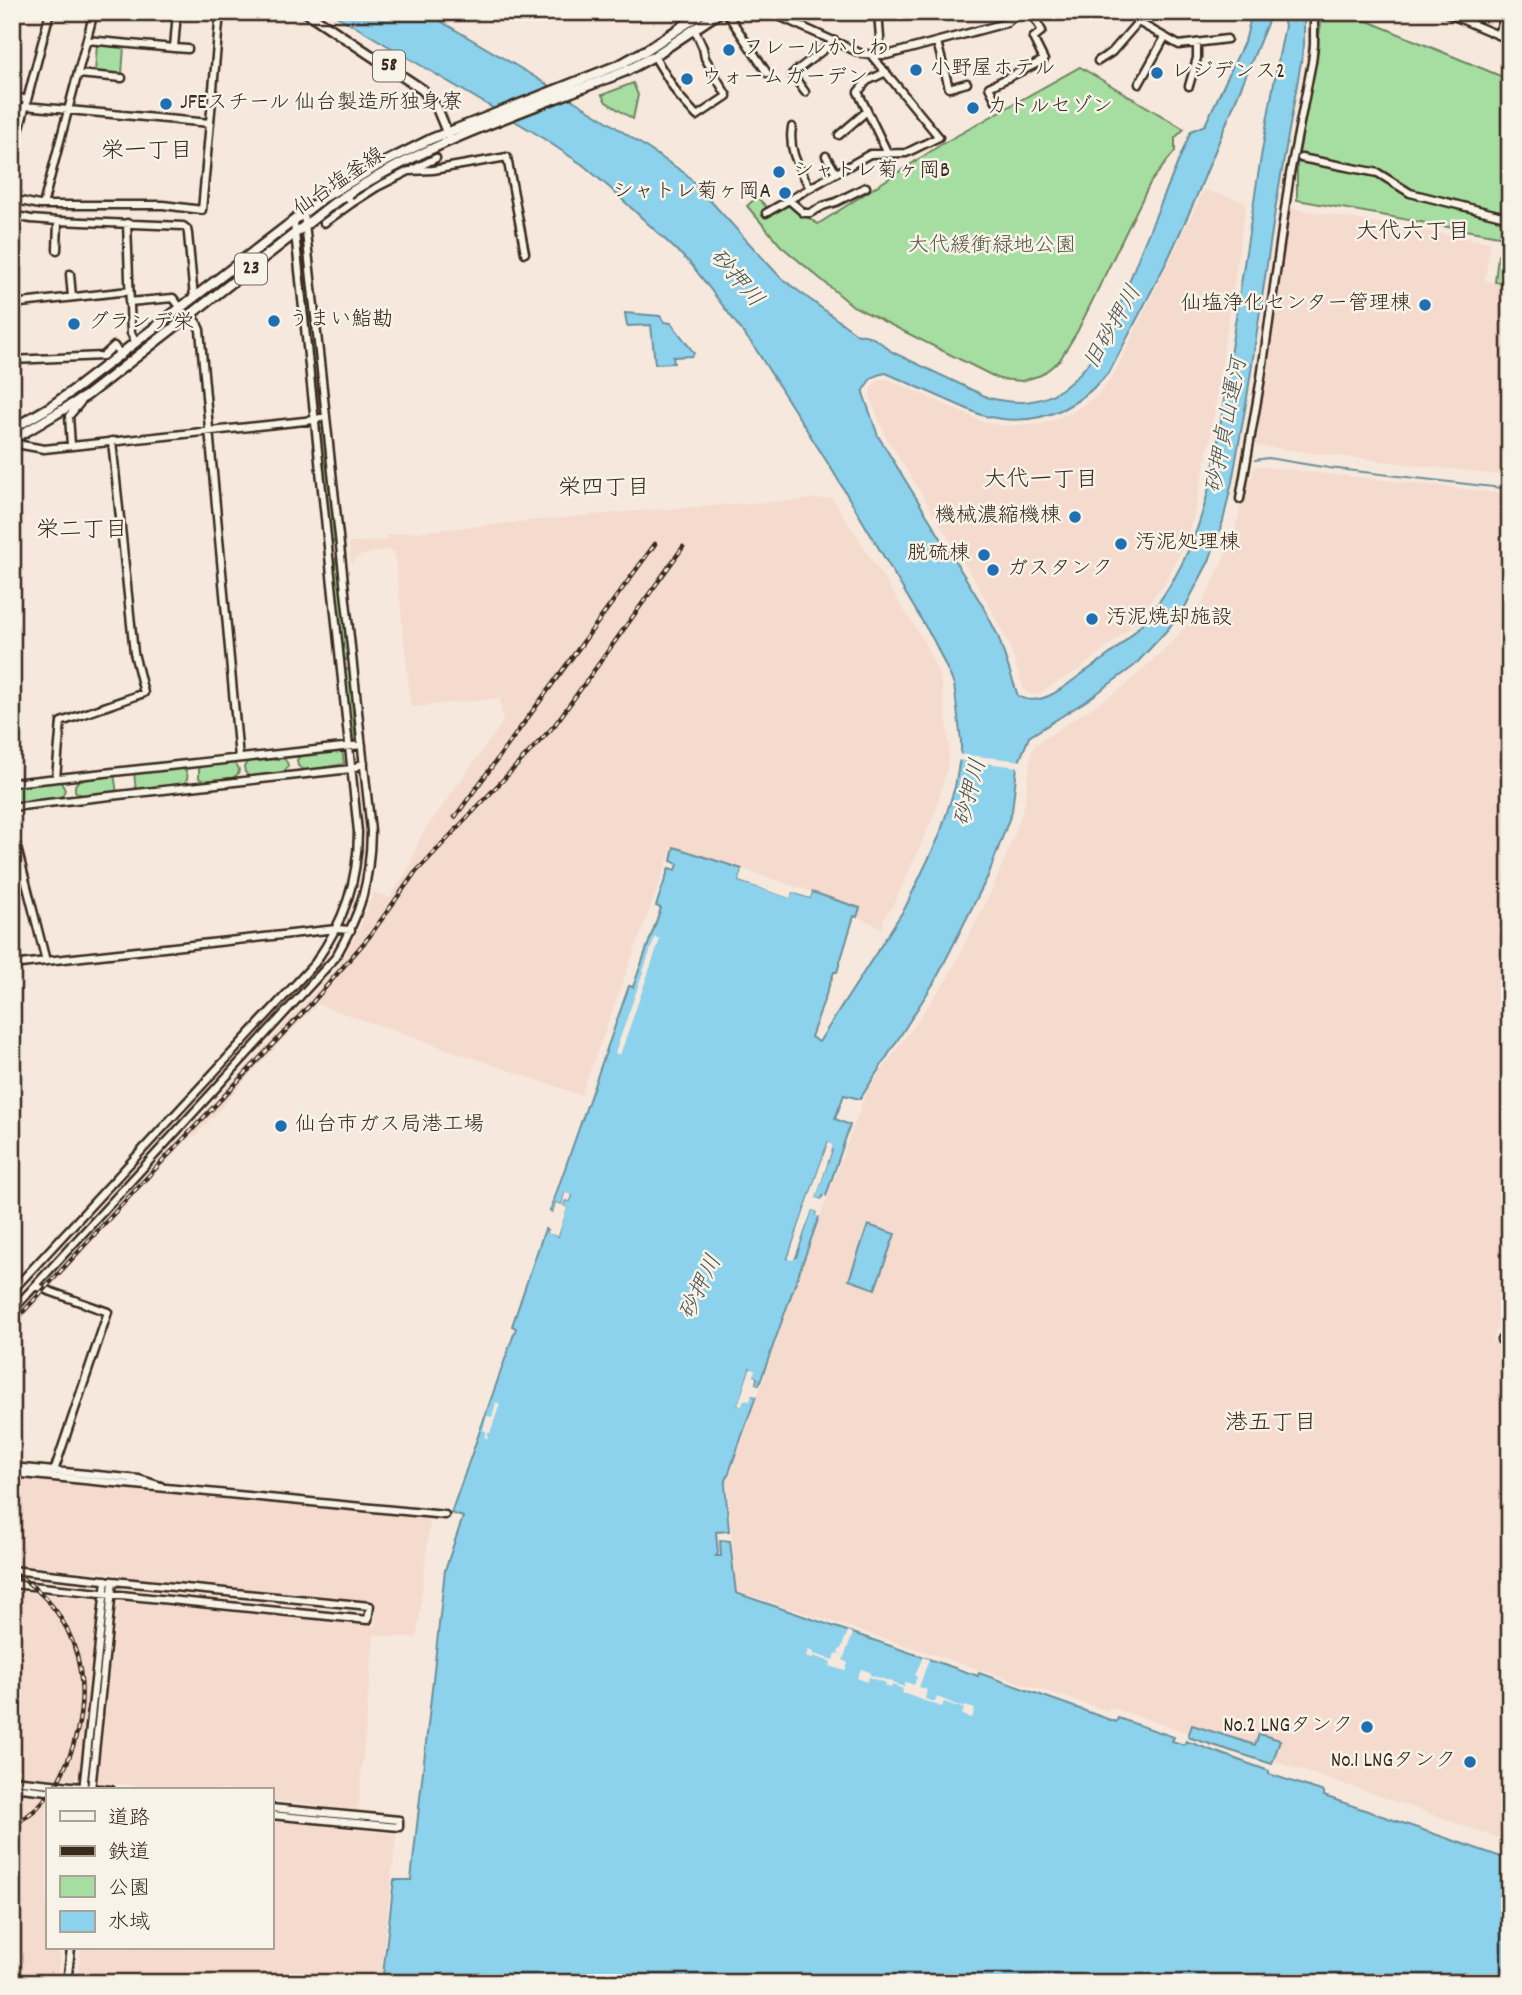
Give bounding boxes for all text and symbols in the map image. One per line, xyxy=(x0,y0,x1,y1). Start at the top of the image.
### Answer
place label: フレールかしわ xyxy=(743,35,890,65)
marker: フレールかしわ xyxy=(721,42,737,58)
road number: 58 xyxy=(373,50,405,82)
place label: 小野屋ホテル xyxy=(930,55,1055,85)
place label: レジデンス2 xyxy=(1171,58,1285,88)
marker: 小野屋ホテル xyxy=(908,62,924,78)
place label: ウォームガーデン xyxy=(701,64,868,94)
marker: レジデンス2 xyxy=(1149,65,1165,81)
marker: ウォームガーデン xyxy=(679,71,695,87)
place label: JFEスチール 仙台製造所独身寮 xyxy=(180,89,463,119)
place label: カトルセゾン xyxy=(987,93,1113,123)
marker: JFEスチール 仙台製造所独身寮 xyxy=(158,96,174,112)
marker: カトルセゾン xyxy=(965,100,981,116)
district label: 栄一丁目 xyxy=(101,136,193,169)
street label: 仙台塩釜線 xyxy=(288,141,392,225)
place label: シャトレ菊ヶ岡B xyxy=(793,157,950,187)
marker: シャトレ菊ヶ岡B xyxy=(771,164,787,180)
place label: シャトレ菊ヶ岡A xyxy=(613,178,771,208)
marker: シャトレ菊ヶ岡A xyxy=(777,185,793,201)
district label: 大代六丁目 xyxy=(1356,217,1471,250)
park label: 大代緩衝緑地公園 xyxy=(908,232,1076,262)
water label: 砂押川 xyxy=(700,242,770,316)
road number: 23 xyxy=(235,254,267,284)
water label: 旧砂押川 xyxy=(1077,280,1151,376)
place label: 仙塩浄化センター管理棟 xyxy=(1181,290,1411,320)
marker: 仙塩浄化センター管理棟 xyxy=(1417,297,1433,313)
place label: うまい鮨勘 xyxy=(288,306,393,336)
place label: グランデ栄 xyxy=(88,309,194,339)
marker: うまい鮨勘 xyxy=(266,313,282,329)
marker: グランデ栄 xyxy=(66,316,82,332)
water label: 砂押貞山運河 xyxy=(1199,352,1258,497)
district label: 大代一丁目 xyxy=(984,465,1099,498)
district label: 栄四丁目 xyxy=(558,473,650,506)
place label: 機械濃縮機棟 xyxy=(935,502,1061,532)
marker: 機械濃縮機棟 xyxy=(1067,509,1083,525)
district label: 栄二丁目 xyxy=(36,515,128,548)
place label: 汚泥処理棟 xyxy=(1135,529,1240,559)
marker: 汚泥処理棟 xyxy=(1113,536,1129,552)
place label: 脱硫棟 xyxy=(907,540,970,570)
marker: 脱硫棟 xyxy=(976,547,992,563)
place label: ガスタンク xyxy=(1007,555,1113,585)
marker: ガスタンク xyxy=(985,562,1001,578)
place label: 汚泥焼却施設 xyxy=(1106,604,1232,634)
marker: 汚泥焼却施設 xyxy=(1084,611,1100,627)
water label: 砂押川 xyxy=(947,755,997,831)
place label: 仙台市ガス局港工場 xyxy=(295,1111,484,1141)
marker: 仙台市ガス局港工場 xyxy=(273,1118,289,1134)
water label: 砂押川 xyxy=(672,1250,732,1326)
district label: 港五丁目 xyxy=(1225,1408,1317,1441)
place label: No.2 LNGタンク xyxy=(1223,1712,1353,1742)
marker: No.2 LNGタンク xyxy=(1359,1719,1375,1735)
place label: No.1 LNGタンク xyxy=(1331,1747,1456,1777)
marker: No.1 LNGタンク xyxy=(1462,1754,1478,1770)
legend xyxy=(46,1788,273,1950)
text: 道路 xyxy=(108,1805,150,1835)
text: 鉄道 xyxy=(108,1839,150,1869)
text: 公園 xyxy=(108,1875,150,1905)
text: 水域 xyxy=(108,1909,150,1939)

